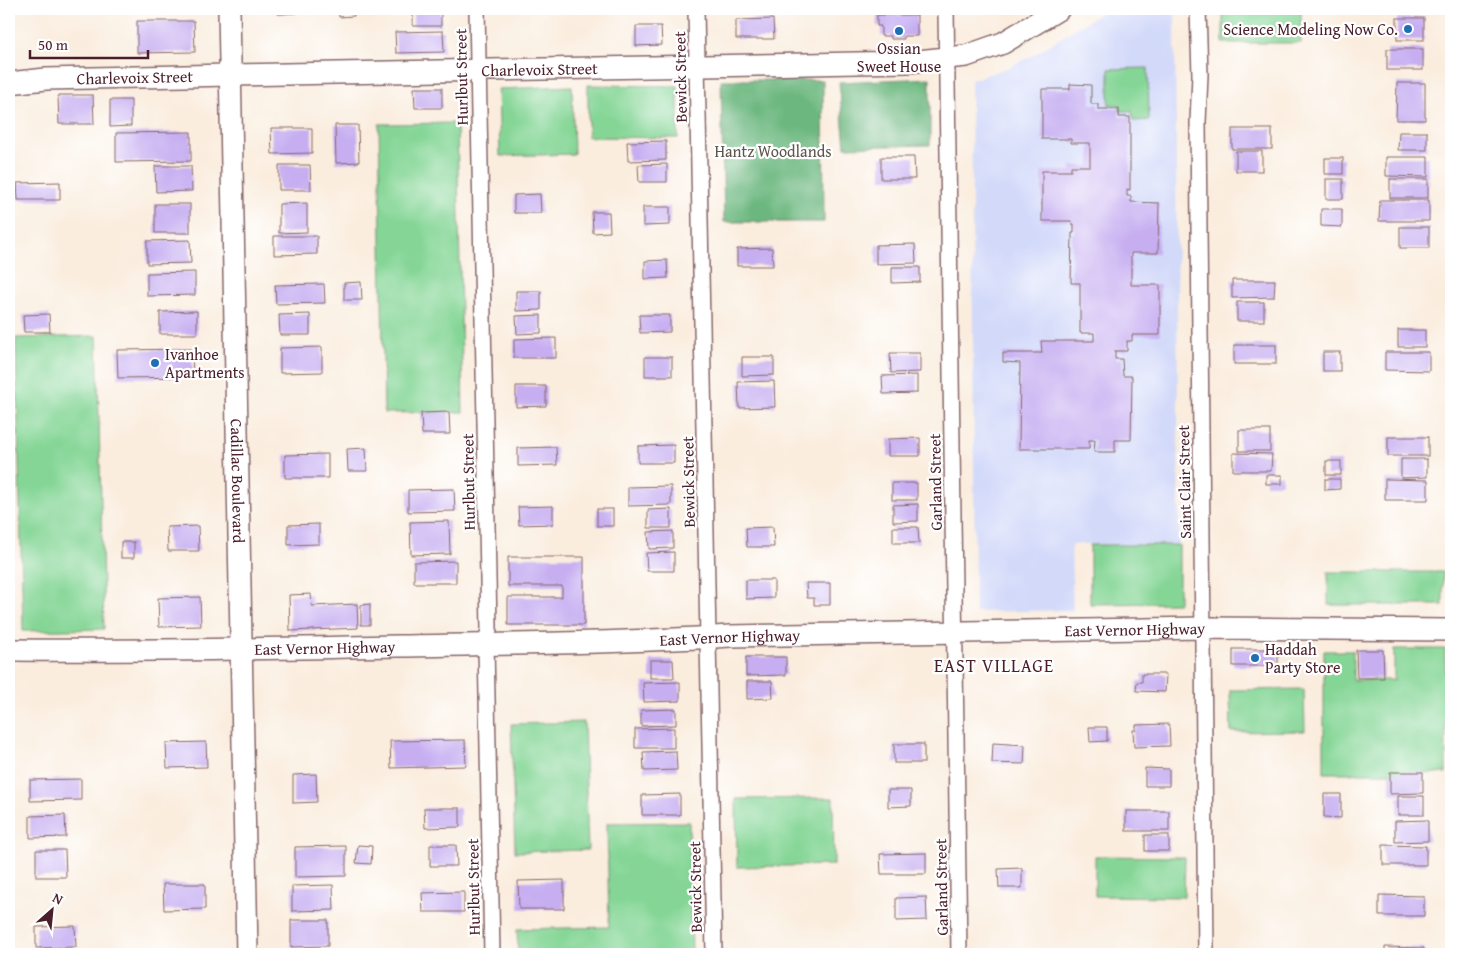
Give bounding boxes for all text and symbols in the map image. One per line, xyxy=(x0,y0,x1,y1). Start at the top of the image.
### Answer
place label: Science Modeling Now Co. xyxy=(1223,17,1398,41)
marker: Science Modeling Now Co. xyxy=(1402,23,1414,35)
marker: Ossian Sweet House xyxy=(893,25,905,37)
scale bar xyxy=(30,28,148,60)
street label: Hurlbut Street xyxy=(448,28,474,126)
street label: Bewick Street xyxy=(667,31,693,123)
text: 50 m xyxy=(38,34,69,55)
place label: Ossian Sweet House xyxy=(857,36,941,78)
street label: Charlevoix Street xyxy=(481,56,598,82)
street label: Charlevoix Street xyxy=(76,64,194,90)
park label: Hantz Woodlands xyxy=(714,139,832,163)
place label: Ivanhoe Apartments xyxy=(165,342,245,384)
marker: Ivanhoe Apartments xyxy=(149,357,161,369)
street label: Cadillac Boulevard xyxy=(225,418,251,544)
street label: Saint Clair Street xyxy=(1171,425,1197,539)
street label: Hurlbut Street xyxy=(455,433,481,531)
street label: Garland Street xyxy=(922,433,948,531)
street label: Bewick Street xyxy=(675,436,701,528)
street label: East Vernor Highway xyxy=(1064,616,1205,642)
street label: East Vernor Highway xyxy=(659,623,800,652)
street label: East Vernor Highway xyxy=(254,634,396,661)
place label: Haddah Party Store xyxy=(1265,637,1340,679)
district label: EAST VILLAGE xyxy=(934,652,1054,679)
marker: Haddah Party Store xyxy=(1249,652,1261,664)
street label: Hurlbut Street xyxy=(460,838,486,936)
street label: Garland Street xyxy=(928,838,954,936)
street label: Bewick Street xyxy=(682,841,708,933)
north arrow xyxy=(28,886,78,936)
text: N xyxy=(49,887,67,910)

